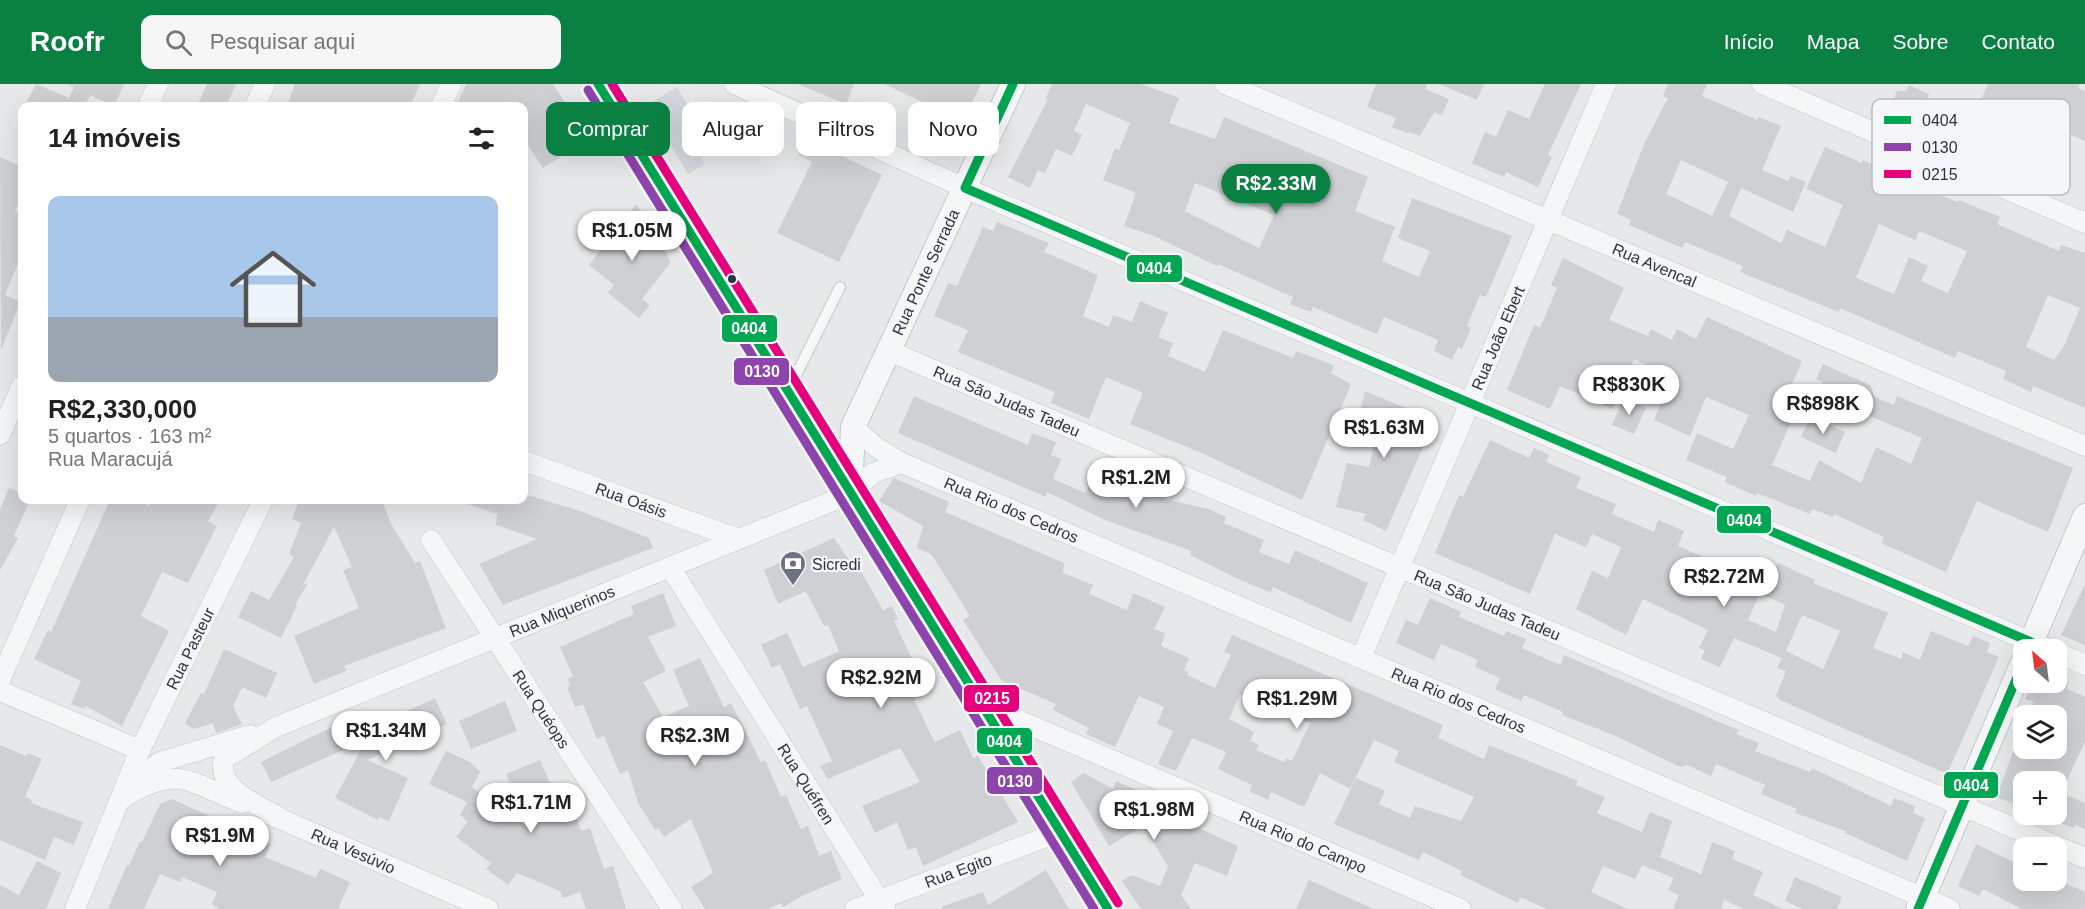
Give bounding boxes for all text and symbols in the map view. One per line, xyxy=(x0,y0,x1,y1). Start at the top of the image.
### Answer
search box xyxy=(141,15,561,69)
text: Roofr xyxy=(30,26,105,57)
icon: search xyxy=(162,26,195,59)
text: Pesquisar aqui xyxy=(210,29,355,54)
text: Início xyxy=(1724,30,1774,53)
text: Mapa xyxy=(1807,30,1859,53)
text: Sobre xyxy=(1892,30,1948,53)
text: Contato xyxy=(1981,30,2055,53)
legend xyxy=(1872,99,2070,195)
chip: Comprar xyxy=(546,102,670,156)
chip: Alugar xyxy=(682,102,784,156)
chip: Filtros xyxy=(796,102,896,156)
chip: Novo xyxy=(908,102,999,156)
text: 0404 xyxy=(1922,112,1958,129)
icon: filters xyxy=(465,122,498,155)
text: 14 imóveis xyxy=(48,123,181,153)
text: 0130 xyxy=(1922,139,1958,156)
pin: R$2.33M xyxy=(1221,164,1331,215)
text: 0215 xyxy=(1922,166,1958,183)
text: R$2.33M xyxy=(1235,172,1317,194)
street label: Rua Ponte Serrada xyxy=(889,206,962,338)
pin: R$1.05M xyxy=(577,211,687,262)
text: R$1.05M xyxy=(591,219,673,241)
icon: home xyxy=(219,235,327,343)
street label: Rua Avencal xyxy=(1610,240,1699,290)
line badge: 0404 xyxy=(1126,254,1183,283)
text: 0404 xyxy=(1136,260,1172,277)
unlabelled marker xyxy=(726,273,738,285)
street label: Rua João Ebert xyxy=(1468,283,1527,392)
line badge: 0404 xyxy=(721,314,778,343)
text: 0404 xyxy=(731,320,767,337)
line badge: 0130 xyxy=(733,357,790,386)
street label: Rua São Judas Tadeu xyxy=(931,362,1083,439)
text: 0130 xyxy=(744,363,780,380)
pin: R$830K xyxy=(1580,365,1678,416)
text: R$830K xyxy=(1592,373,1666,395)
pin: R$898K xyxy=(1774,384,1872,435)
text: R$898K xyxy=(1786,392,1860,414)
text: R$2,330,000 xyxy=(48,394,197,424)
pin: R$1.63M xyxy=(1329,408,1439,459)
text: R$1.63M xyxy=(1343,416,1425,438)
text: 5 quartos · 163 m² xyxy=(48,425,211,447)
text: Rua Maracujá xyxy=(48,448,173,470)
pin: R$1.2M xyxy=(1087,458,1185,509)
text: R$1.2M xyxy=(1101,466,1171,488)
street label: Rua Rio dos Cedros xyxy=(942,474,1081,546)
street label: Rua Oásis xyxy=(593,479,669,521)
line badge: 0404 xyxy=(1716,505,1772,534)
text: 0404 xyxy=(1726,512,1762,529)
bank icon: Sicredi xyxy=(778,549,808,587)
place label: Sicredi xyxy=(812,556,861,573)
pin: R$2.72M xyxy=(1669,557,1779,608)
text: R$2.72M xyxy=(1683,565,1765,587)
street label: Rua São Judas Tadeu xyxy=(1412,566,1563,643)
street label: Rua Miquerinos xyxy=(507,582,617,640)
street label: Rua Pasteur xyxy=(163,604,218,692)
north arrow xyxy=(2013,639,2067,693)
map controls xyxy=(2013,639,2067,891)
pin: R$2.92M xyxy=(826,658,936,709)
street label: Rua Rio dos Cedros xyxy=(1389,664,1528,736)
text: R$2.92M xyxy=(840,666,922,688)
street label: Rua Quéops xyxy=(510,667,573,751)
pin: R$1.29M xyxy=(1242,679,1352,730)
line badge: 0215 xyxy=(963,684,1020,713)
text: R$1.29M xyxy=(1256,687,1338,709)
text: 0215 xyxy=(974,690,1010,707)
button: layers xyxy=(2013,705,2067,759)
pin: R$1.34M xyxy=(331,711,441,762)
pin: R$2.3M xyxy=(646,716,744,767)
text: R$1.34M xyxy=(345,719,427,741)
text: R$2.3M xyxy=(660,724,730,746)
line badge: 0404 xyxy=(976,727,1033,755)
text: 0404 xyxy=(986,733,1022,750)
street label: Rua Quéfren xyxy=(775,740,838,827)
line badge: 0130 xyxy=(986,766,1043,795)
line badge: 0404 xyxy=(1943,771,1999,799)
button: + xyxy=(2013,771,2067,825)
text: 0130 xyxy=(997,773,1033,790)
text: 0404 xyxy=(1953,777,1989,794)
pin: R$1.71M xyxy=(476,783,586,834)
pin: R$1.98M xyxy=(1099,790,1209,841)
text: R$1.71M xyxy=(490,791,572,813)
text: R$1.98M xyxy=(1113,798,1195,820)
street label: Rua Rio do Campo xyxy=(1237,807,1369,876)
pin: R$1.9M xyxy=(171,816,269,867)
text: R$1.9M xyxy=(185,824,255,846)
street label: Rua Vesúvio xyxy=(309,825,398,876)
button: − xyxy=(2013,837,2067,891)
street label: Rua Egito xyxy=(922,850,994,891)

